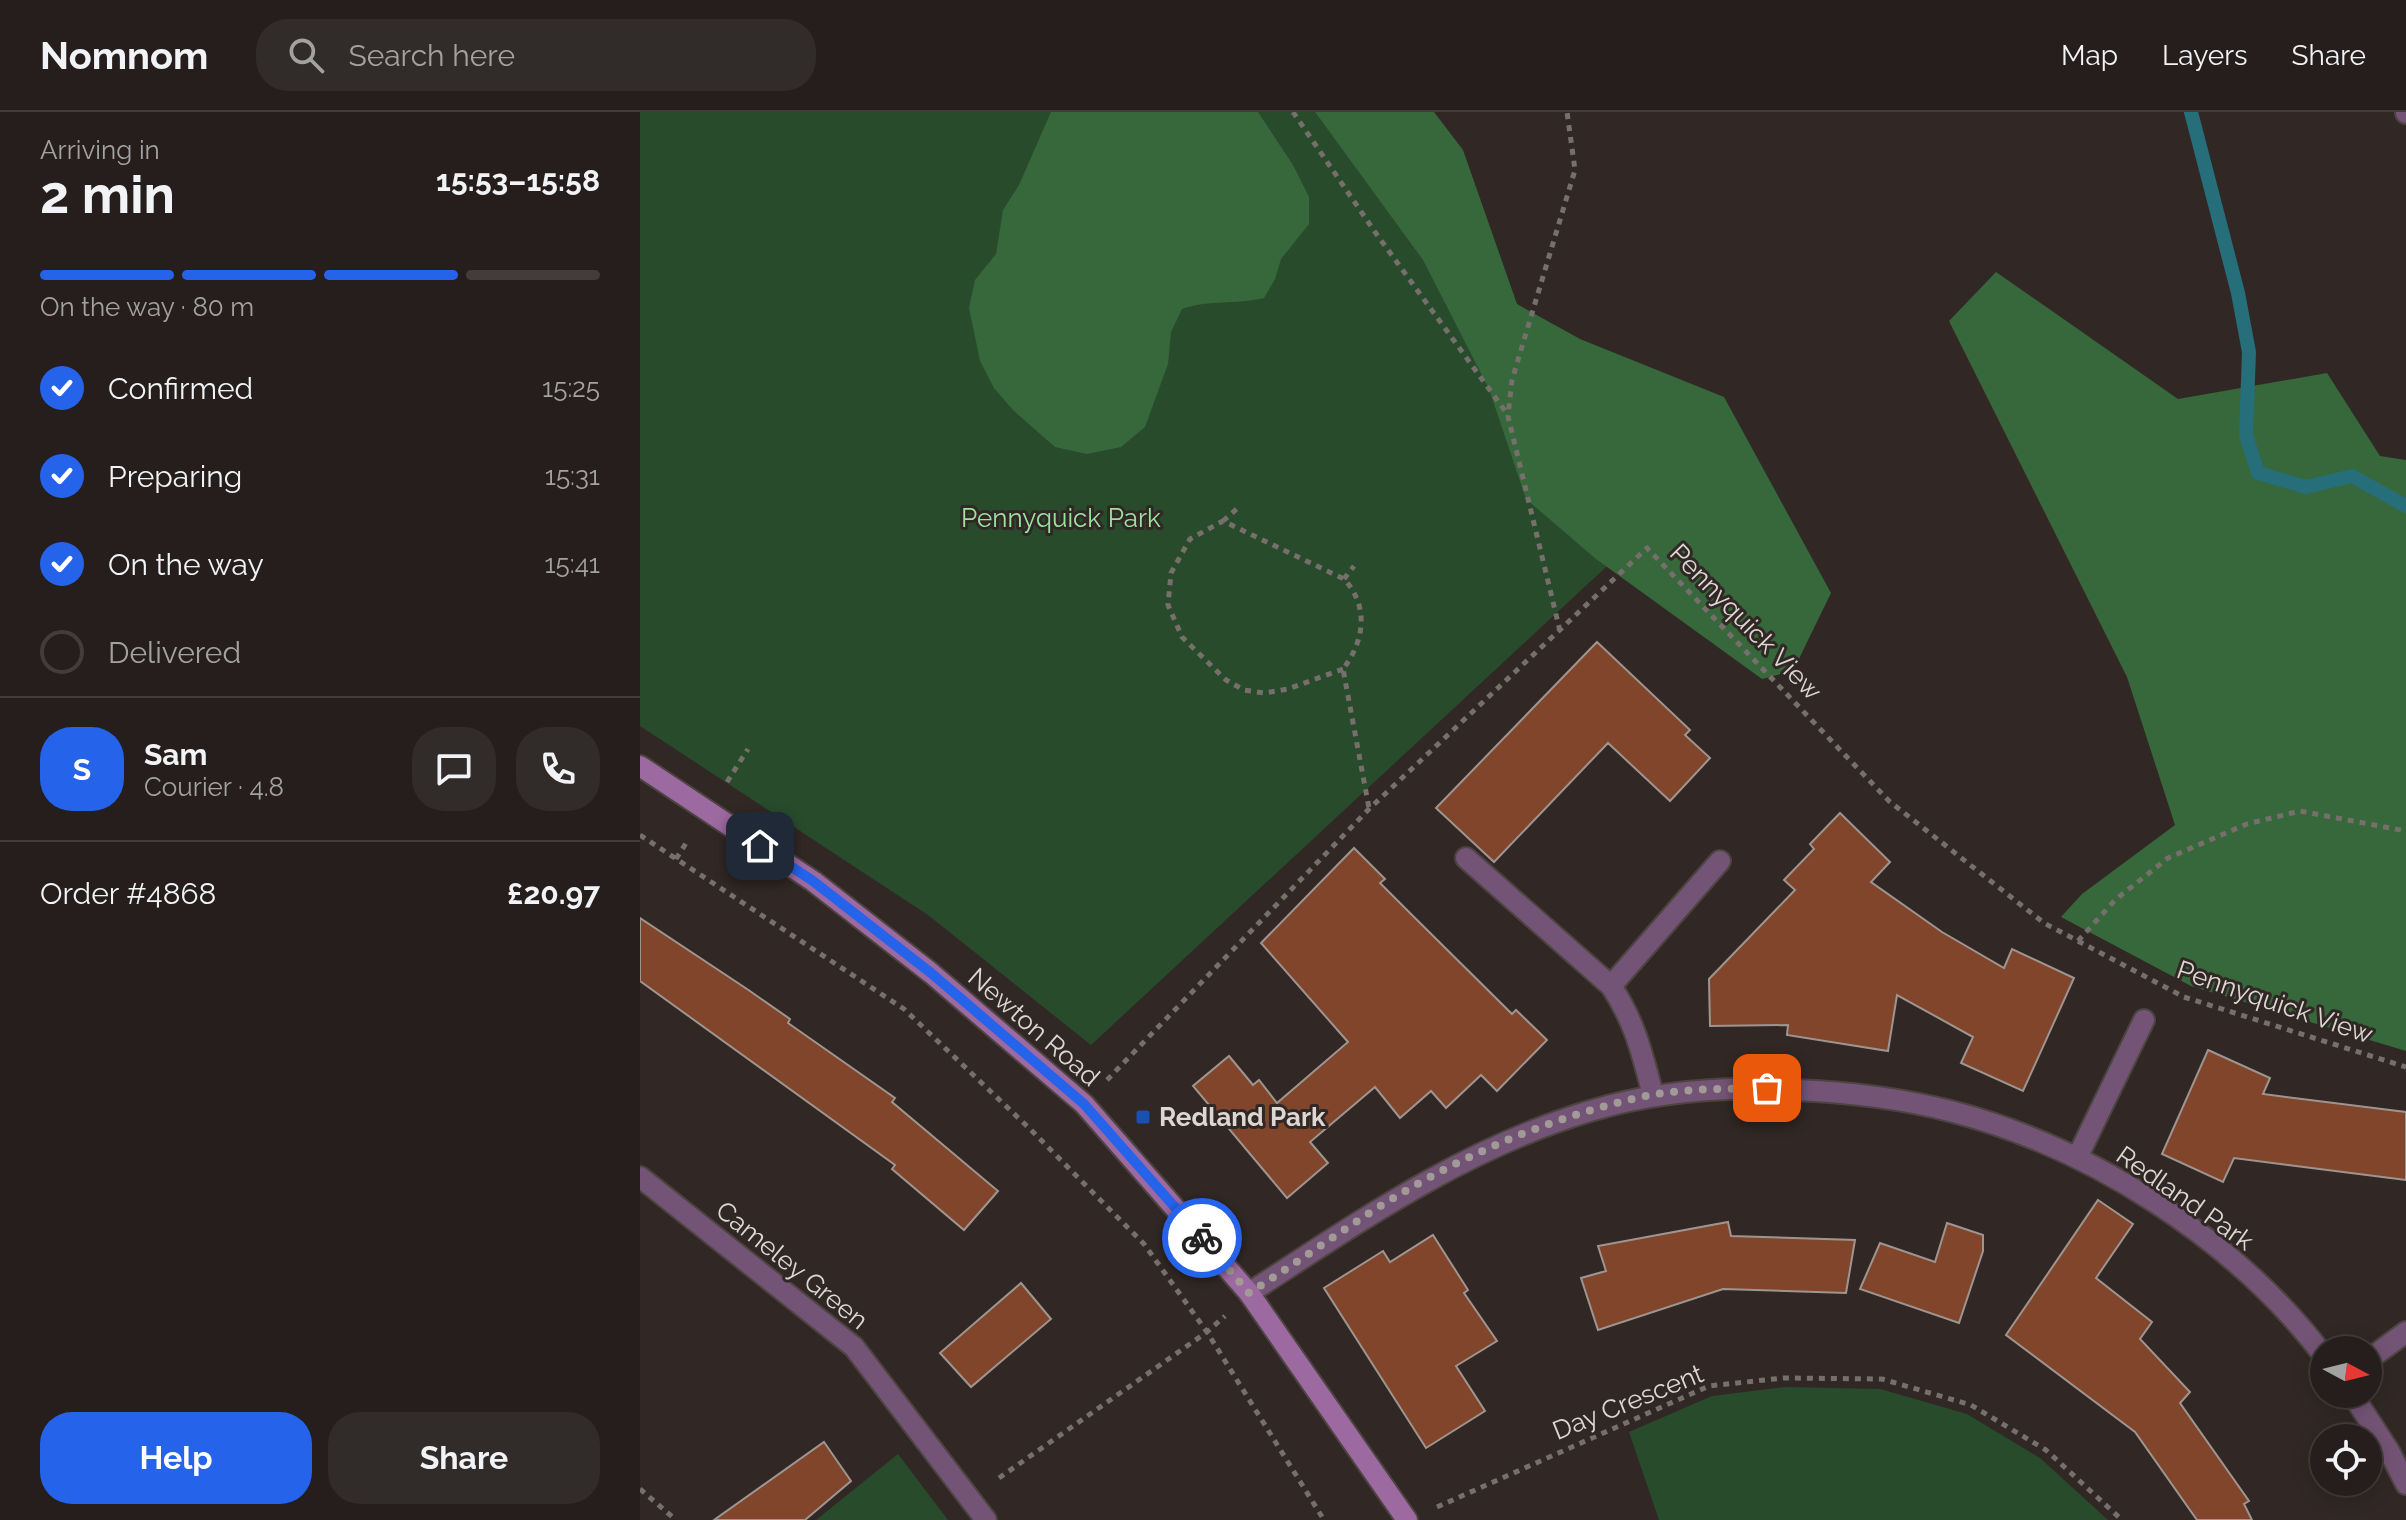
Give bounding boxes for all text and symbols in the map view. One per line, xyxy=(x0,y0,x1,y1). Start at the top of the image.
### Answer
search box xyxy=(256,19,816,91)
text: Nomnom xyxy=(40,33,208,78)
icon: search xyxy=(284,33,328,77)
text: Search here xyxy=(348,38,515,73)
text: Map xyxy=(2061,39,2118,72)
text: Layers xyxy=(2162,39,2248,72)
text: Share xyxy=(2292,39,2366,72)
text: Arriving in xyxy=(40,135,160,165)
text: 15:53–15:58 xyxy=(436,163,600,198)
text: 2 min xyxy=(40,164,175,225)
text: On the way · 80 m xyxy=(40,292,254,322)
icon: check xyxy=(40,366,84,410)
text: Confirmed xyxy=(108,371,253,406)
text: 15:25 xyxy=(542,373,600,403)
icon: check xyxy=(40,454,84,498)
text: Preparing xyxy=(108,459,242,494)
text: 15:31 xyxy=(545,461,600,491)
park label: Pennyquick Park xyxy=(961,503,1161,533)
street label: Pennyquick View xyxy=(1664,538,1828,706)
icon: check xyxy=(40,542,84,586)
text: On the way xyxy=(108,547,264,582)
text: 15:41 xyxy=(544,549,600,579)
text: Delivered xyxy=(108,635,241,670)
button: chat xyxy=(412,727,496,811)
button: phone xyxy=(516,727,600,811)
text: Sam xyxy=(144,737,207,772)
text: S xyxy=(73,752,91,787)
text: Courier · 4.8 xyxy=(144,772,284,802)
pin xyxy=(726,812,794,880)
icon: home xyxy=(738,824,782,868)
text: Order #4868 xyxy=(40,876,216,911)
text: £20.97 xyxy=(507,876,600,911)
street label: Pennyquick View xyxy=(2173,954,2377,1050)
street label: Newton Road xyxy=(962,962,1106,1092)
pin xyxy=(1733,1054,1801,1122)
icon: bag xyxy=(1745,1066,1789,1110)
place label: Redland Park xyxy=(1159,1102,1326,1132)
marker: Redland Park xyxy=(1134,1108,1152,1126)
street label: Redland Park xyxy=(2111,1140,2259,1256)
street label: Cameley Green xyxy=(710,1195,874,1335)
courier xyxy=(1162,1198,1242,1278)
icon: bike xyxy=(1180,1216,1224,1260)
north arrow xyxy=(2310,1336,2382,1408)
map controls xyxy=(2310,1336,2382,1496)
street label: Day Crescent xyxy=(1548,1358,1708,1446)
button: Help xyxy=(40,1412,312,1504)
button: Share xyxy=(328,1412,600,1504)
button: locate xyxy=(2310,1424,2382,1496)

